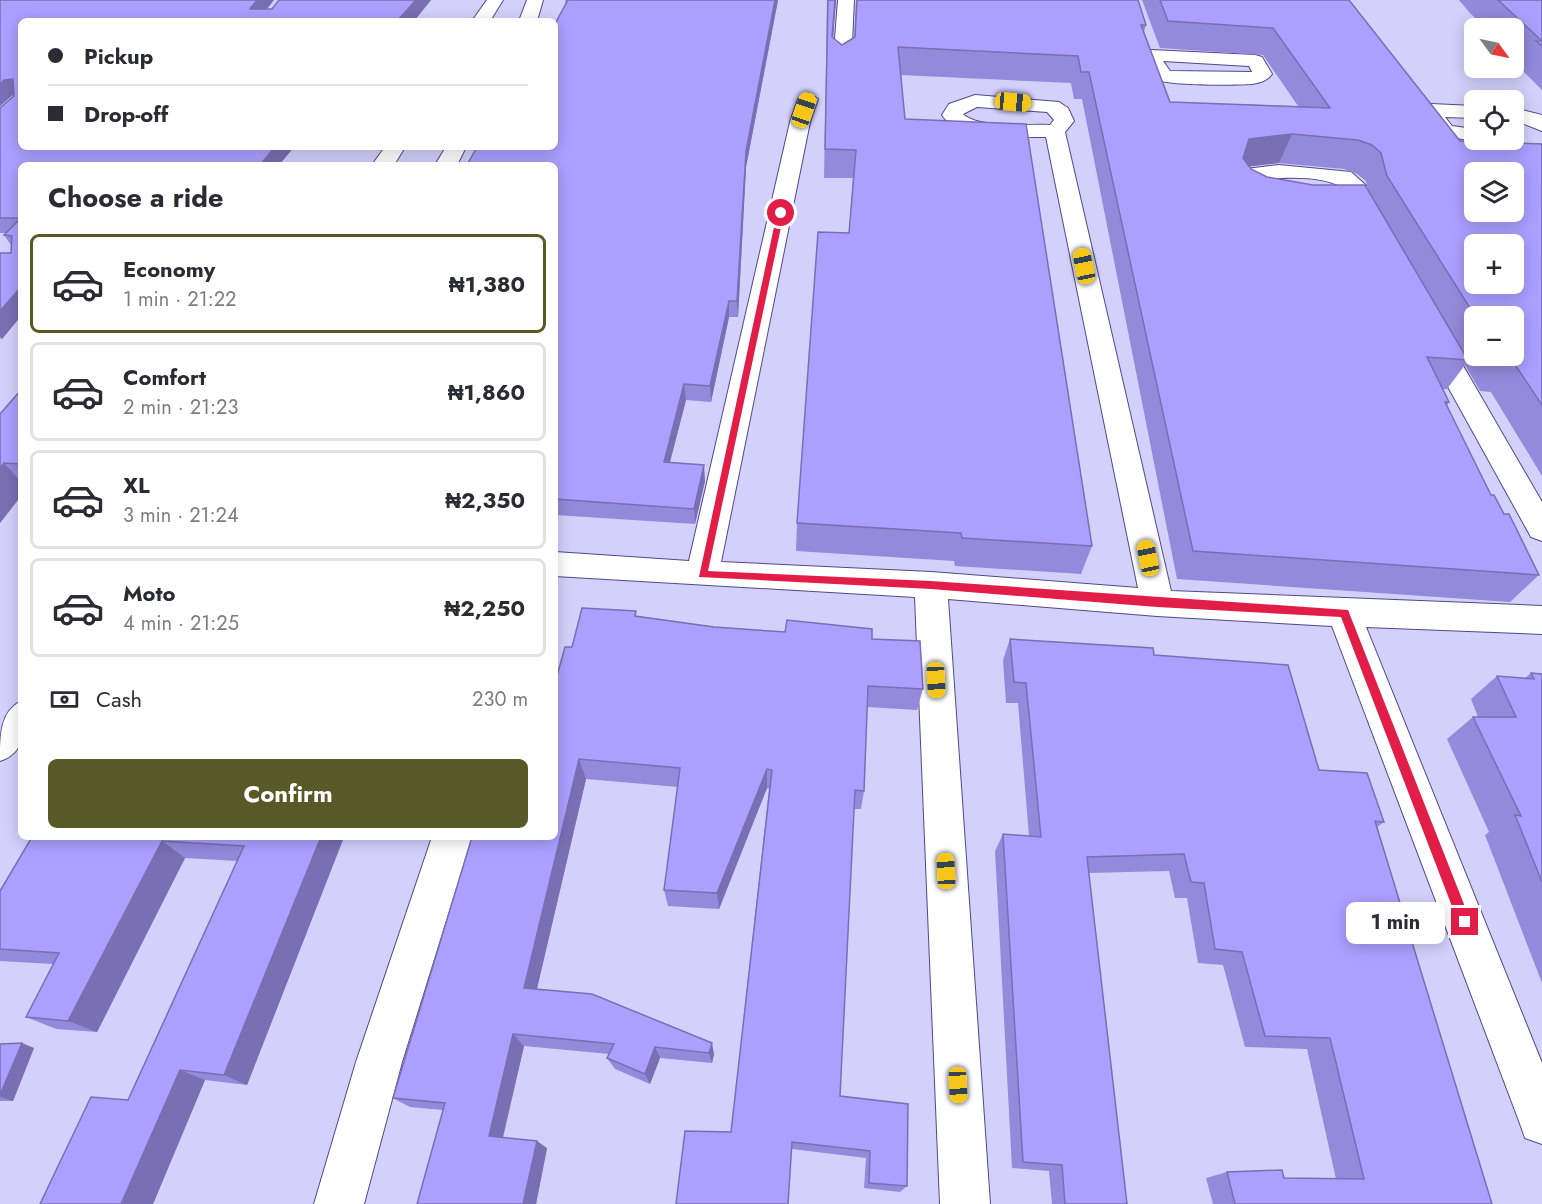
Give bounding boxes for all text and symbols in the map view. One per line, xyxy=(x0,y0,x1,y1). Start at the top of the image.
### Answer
north arrow xyxy=(1464,18,1524,78)
map controls xyxy=(1464,18,1524,366)
text: Pickup xyxy=(84,40,153,72)
car xyxy=(790,90,818,130)
button: locate xyxy=(1464,90,1524,150)
car xyxy=(994,91,1032,113)
text: Drop-off xyxy=(84,98,168,130)
button: layers xyxy=(1464,162,1524,222)
text: Choose a ride xyxy=(48,178,223,217)
route start xyxy=(767,199,794,226)
button: + xyxy=(1464,234,1524,294)
car xyxy=(1071,247,1097,285)
text: Economy xyxy=(123,253,215,285)
icon: car xyxy=(51,257,105,311)
text: ₦1,380 xyxy=(449,268,525,300)
text: 1 min · 21:22 xyxy=(123,285,236,314)
button: − xyxy=(1464,306,1524,366)
text: Comfort xyxy=(123,361,206,393)
icon: car xyxy=(51,365,105,419)
text: ₦1,860 xyxy=(448,376,525,408)
text: 2 min · 21:23 xyxy=(123,393,238,422)
text: XL xyxy=(123,469,150,501)
icon: car xyxy=(51,473,105,527)
text: ₦2,350 xyxy=(445,484,525,516)
text: 3 min · 21:24 xyxy=(123,501,239,530)
car xyxy=(1135,539,1161,577)
text: Moto xyxy=(123,577,176,609)
icon: car xyxy=(51,581,105,635)
text: ₦2,250 xyxy=(444,592,525,624)
text: 4 min · 21:25 xyxy=(123,609,239,638)
car xyxy=(926,662,946,698)
icon: cash xyxy=(48,683,81,716)
text: Cash xyxy=(96,683,142,715)
text: 230 m xyxy=(472,685,528,714)
button: Confirm xyxy=(48,759,528,828)
car xyxy=(936,853,956,889)
callout: 1 min xyxy=(1345,901,1444,943)
text: 1 min xyxy=(1371,908,1420,937)
route end xyxy=(1451,908,1478,935)
car xyxy=(948,1067,968,1103)

